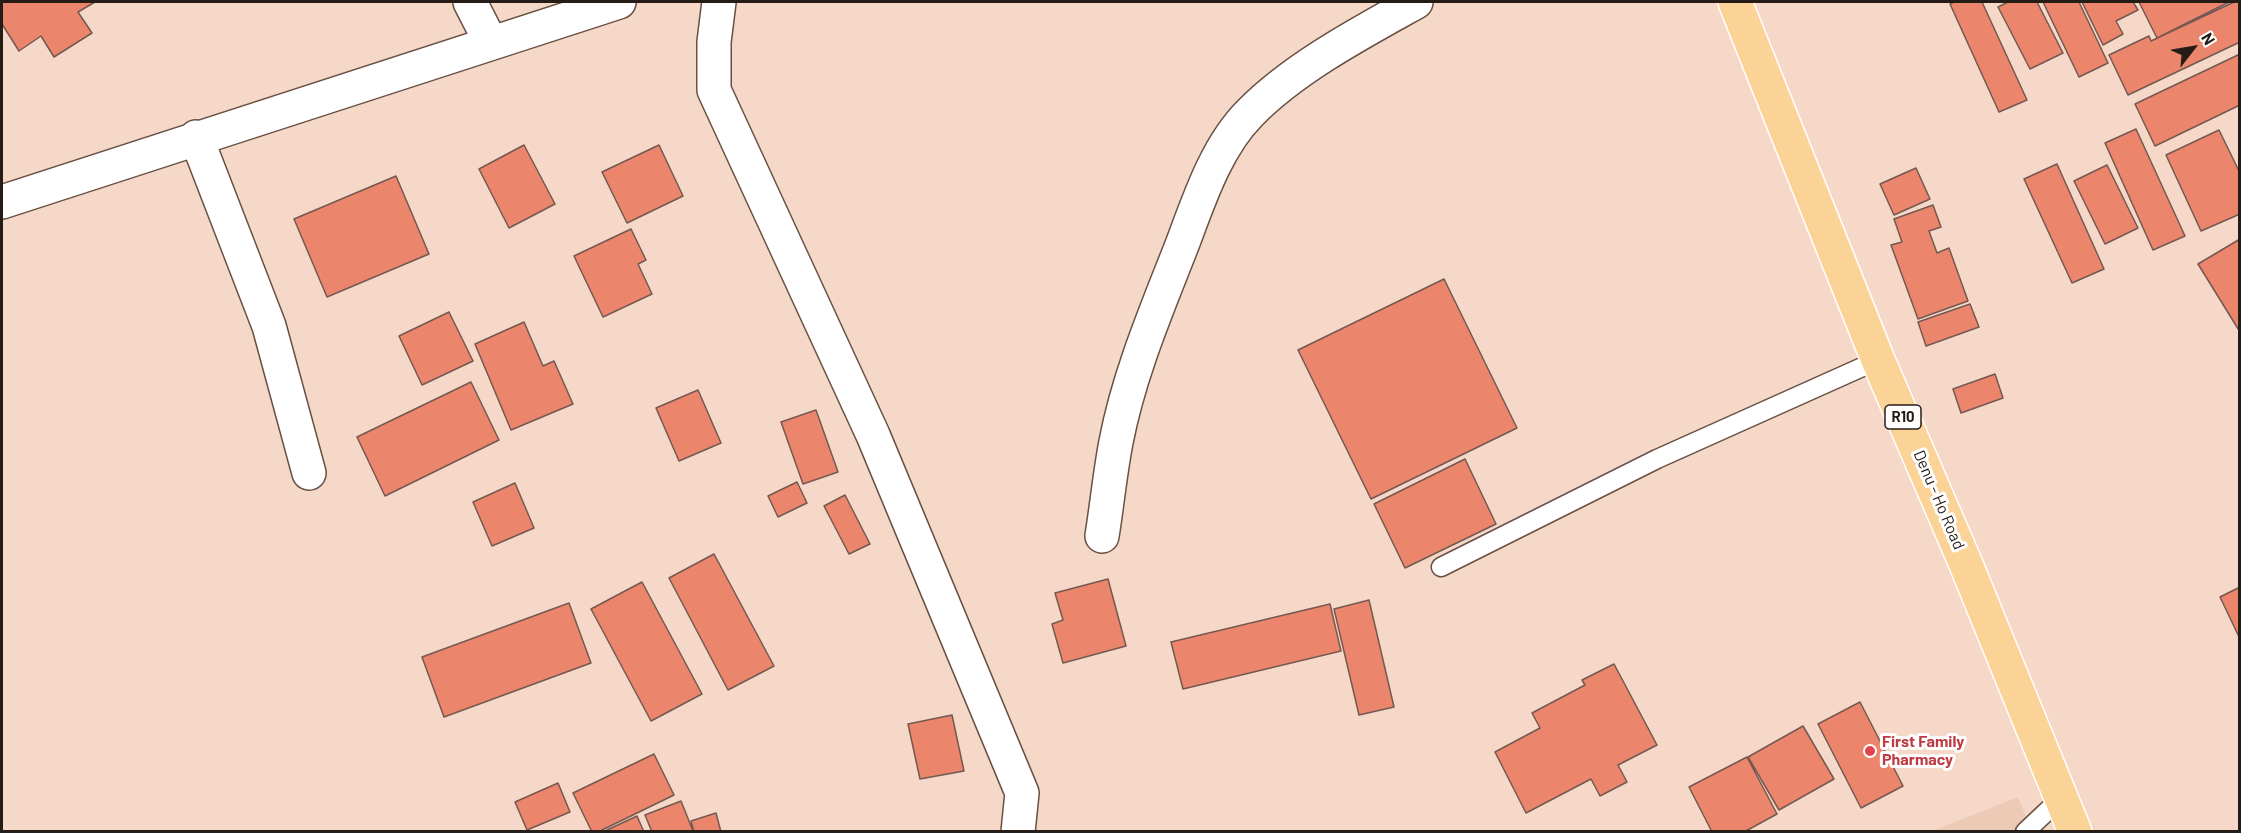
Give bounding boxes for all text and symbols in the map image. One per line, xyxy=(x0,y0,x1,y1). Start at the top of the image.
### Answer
north arrow xyxy=(2163,18,2223,78)
text: N xyxy=(2198,29,2220,48)
road number: R10 xyxy=(1885,405,1921,429)
street label: Denu - Ho Road xyxy=(1909,447,1969,553)
place label: First Family Pharmacy xyxy=(1882,732,1964,770)
marker: First Family Pharmacy xyxy=(1863,744,1877,758)

